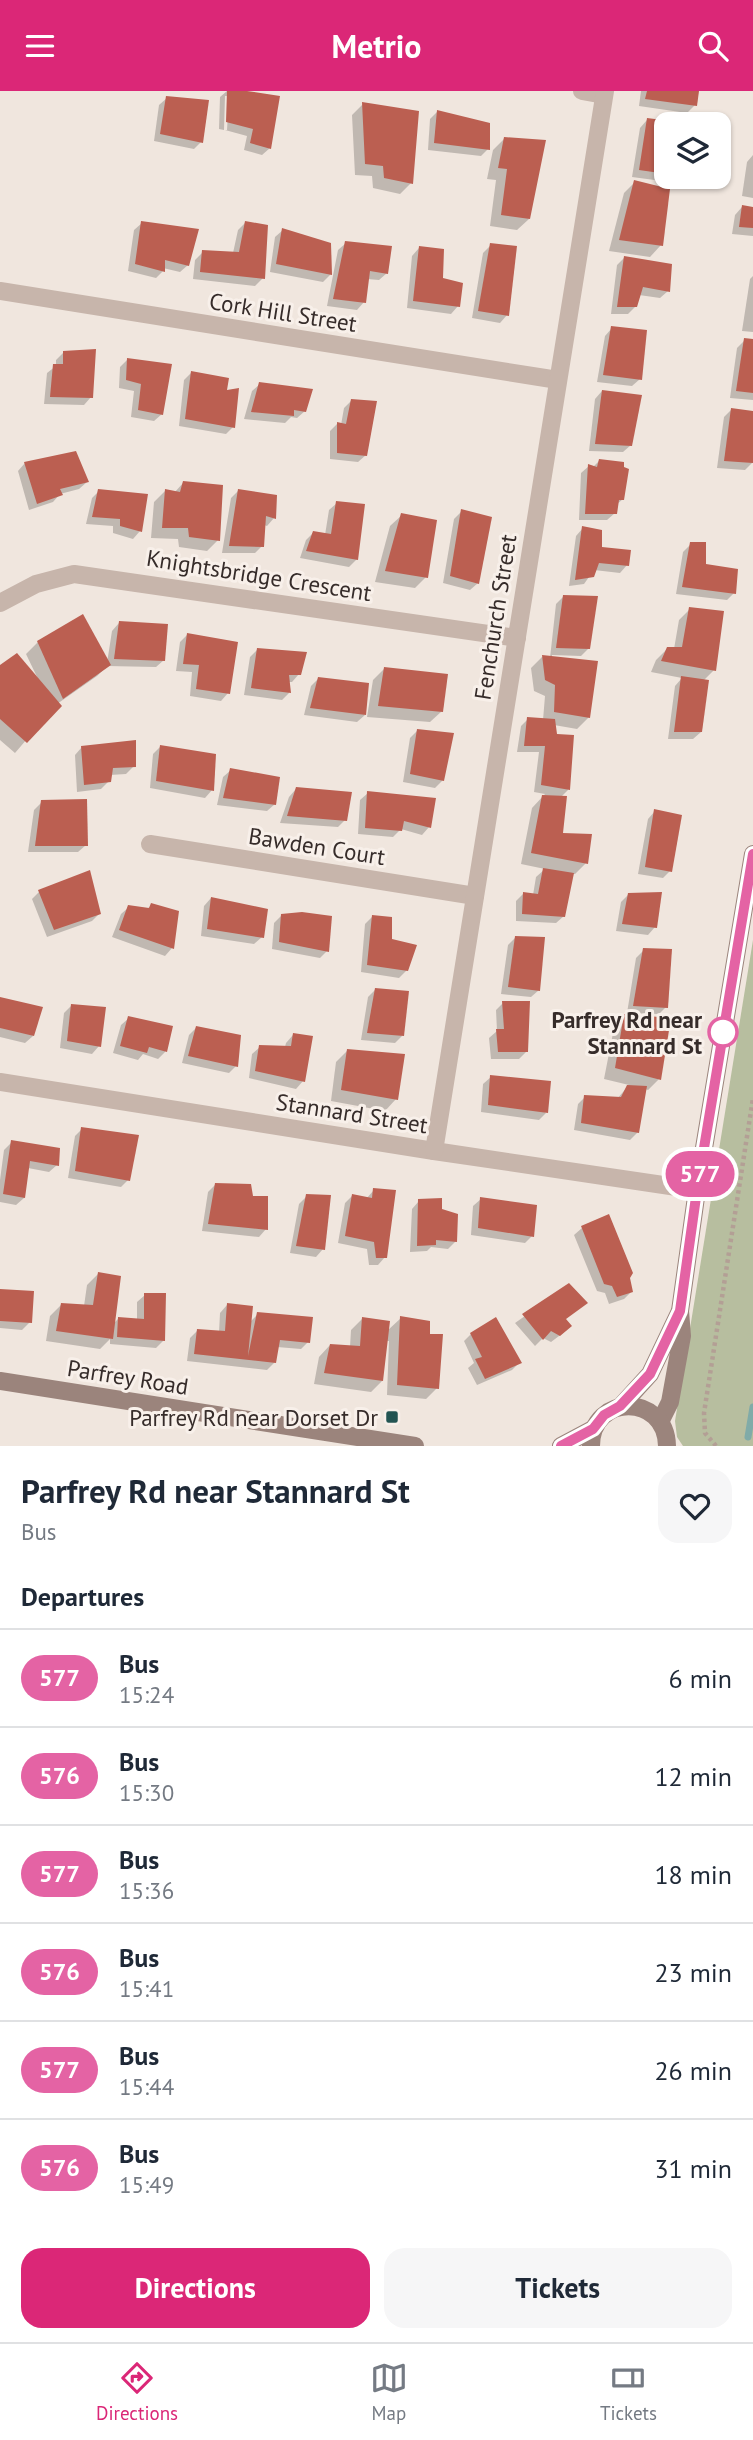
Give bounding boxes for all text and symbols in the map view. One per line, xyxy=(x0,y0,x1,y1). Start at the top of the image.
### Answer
text: Metrio xyxy=(331,25,422,67)
icon: menu xyxy=(21,27,59,65)
icon: search xyxy=(694,27,732,65)
map controls xyxy=(654,112,731,189)
button: layers xyxy=(654,112,731,189)
street label: Cork Hill Street xyxy=(207,286,359,338)
street label: Fenchurch Street xyxy=(468,532,522,702)
street label: Knightsbridge Crescent xyxy=(144,543,374,607)
street label: Bawden Court xyxy=(247,821,388,871)
place label: Parfrey Rd near Stannard St xyxy=(551,1005,703,1060)
marker: Parfrey Rd near Stannard St xyxy=(708,1017,738,1047)
street label: Stannard Street xyxy=(274,1087,430,1139)
line badge: 577 xyxy=(660,1151,740,1197)
text: 577 xyxy=(680,1158,720,1189)
street label: Parfrey Road xyxy=(65,1353,191,1401)
place label: Parfrey Rd near Dorset Dr xyxy=(129,1403,378,1432)
marker: Parfrey Rd near Dorset Dr xyxy=(384,1409,400,1425)
text: Parfrey Rd near Stannard St xyxy=(21,1469,410,1512)
button: heart xyxy=(658,1469,732,1543)
text: Bus xyxy=(21,1517,57,1546)
text: Departures xyxy=(21,1580,144,1613)
text: Bus xyxy=(119,1647,159,1680)
text: 577 xyxy=(39,1662,80,1693)
text: 6 min xyxy=(669,1662,732,1695)
text: 15:24 xyxy=(119,1680,174,1709)
text: Bus xyxy=(119,1745,159,1778)
text: 576 xyxy=(39,1760,80,1791)
text: 12 min xyxy=(654,1760,732,1793)
text: 15:30 xyxy=(119,1778,174,1807)
text: Bus xyxy=(119,1843,159,1876)
text: 577 xyxy=(39,1858,80,1889)
text: 18 min xyxy=(654,1858,732,1891)
text: 15:36 xyxy=(119,1876,174,1905)
text: Bus xyxy=(119,1941,159,1974)
text: 576 xyxy=(39,1956,80,1987)
text: 23 min xyxy=(654,1956,732,1989)
text: 15:41 xyxy=(119,1974,174,2003)
text: Bus xyxy=(119,2039,159,2072)
text: 577 xyxy=(39,2054,80,2085)
text: 26 min xyxy=(654,2054,732,2087)
text: 15:44 xyxy=(119,2072,174,2101)
text: Bus xyxy=(119,2137,159,2170)
text: 576 xyxy=(39,2152,80,2183)
text: 31 min xyxy=(654,2152,732,2185)
text: 15:49 xyxy=(119,2170,174,2199)
button: Directions xyxy=(21,2248,370,2328)
button: Tickets xyxy=(384,2248,732,2328)
tab: Directions xyxy=(96,2359,178,2425)
tab: Map xyxy=(370,2359,408,2425)
tab: Tickets xyxy=(600,2359,657,2425)

